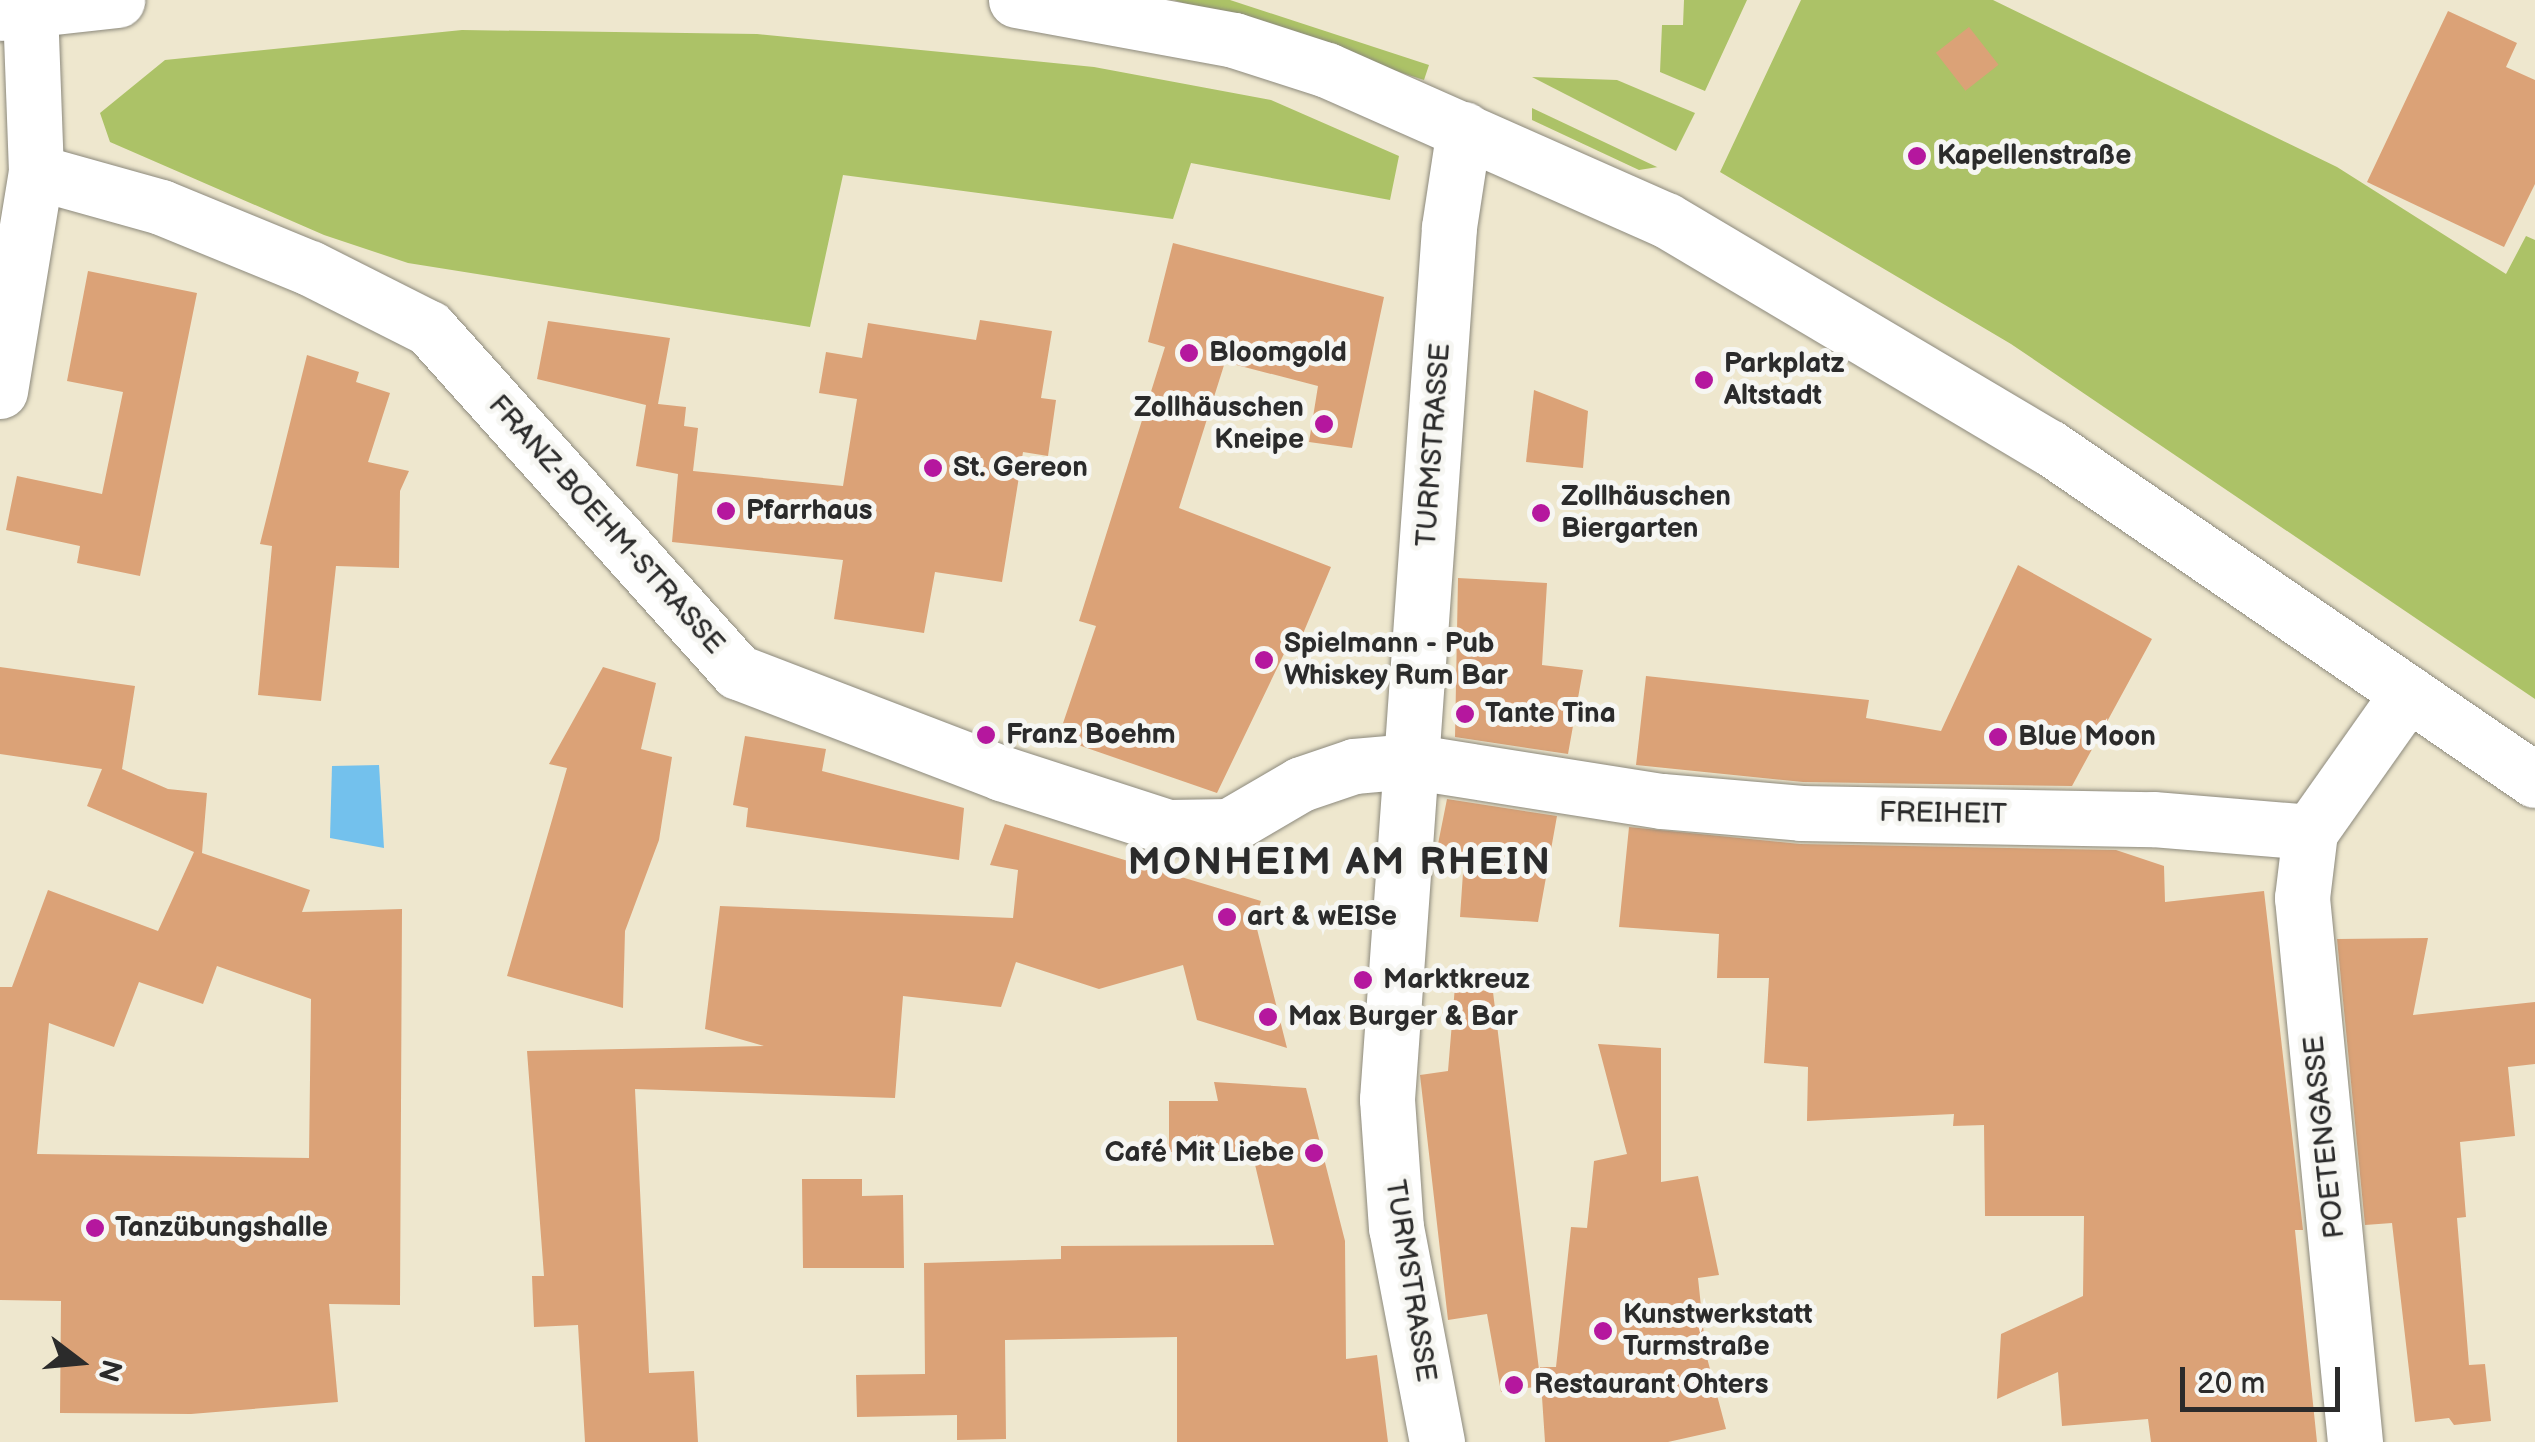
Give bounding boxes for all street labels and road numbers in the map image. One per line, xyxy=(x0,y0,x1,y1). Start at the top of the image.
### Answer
street label: TURMSTRASSE xyxy=(1410,342,1458,548)
street label: FRANZ-BOEHM-STRASSE xyxy=(481,389,731,661)
street label: FREIHEIT xyxy=(1879,796,2007,832)
street label: POETENGASSE xyxy=(2298,1034,2352,1240)
street label: TURMSTRASSE xyxy=(1377,1178,1443,1384)

